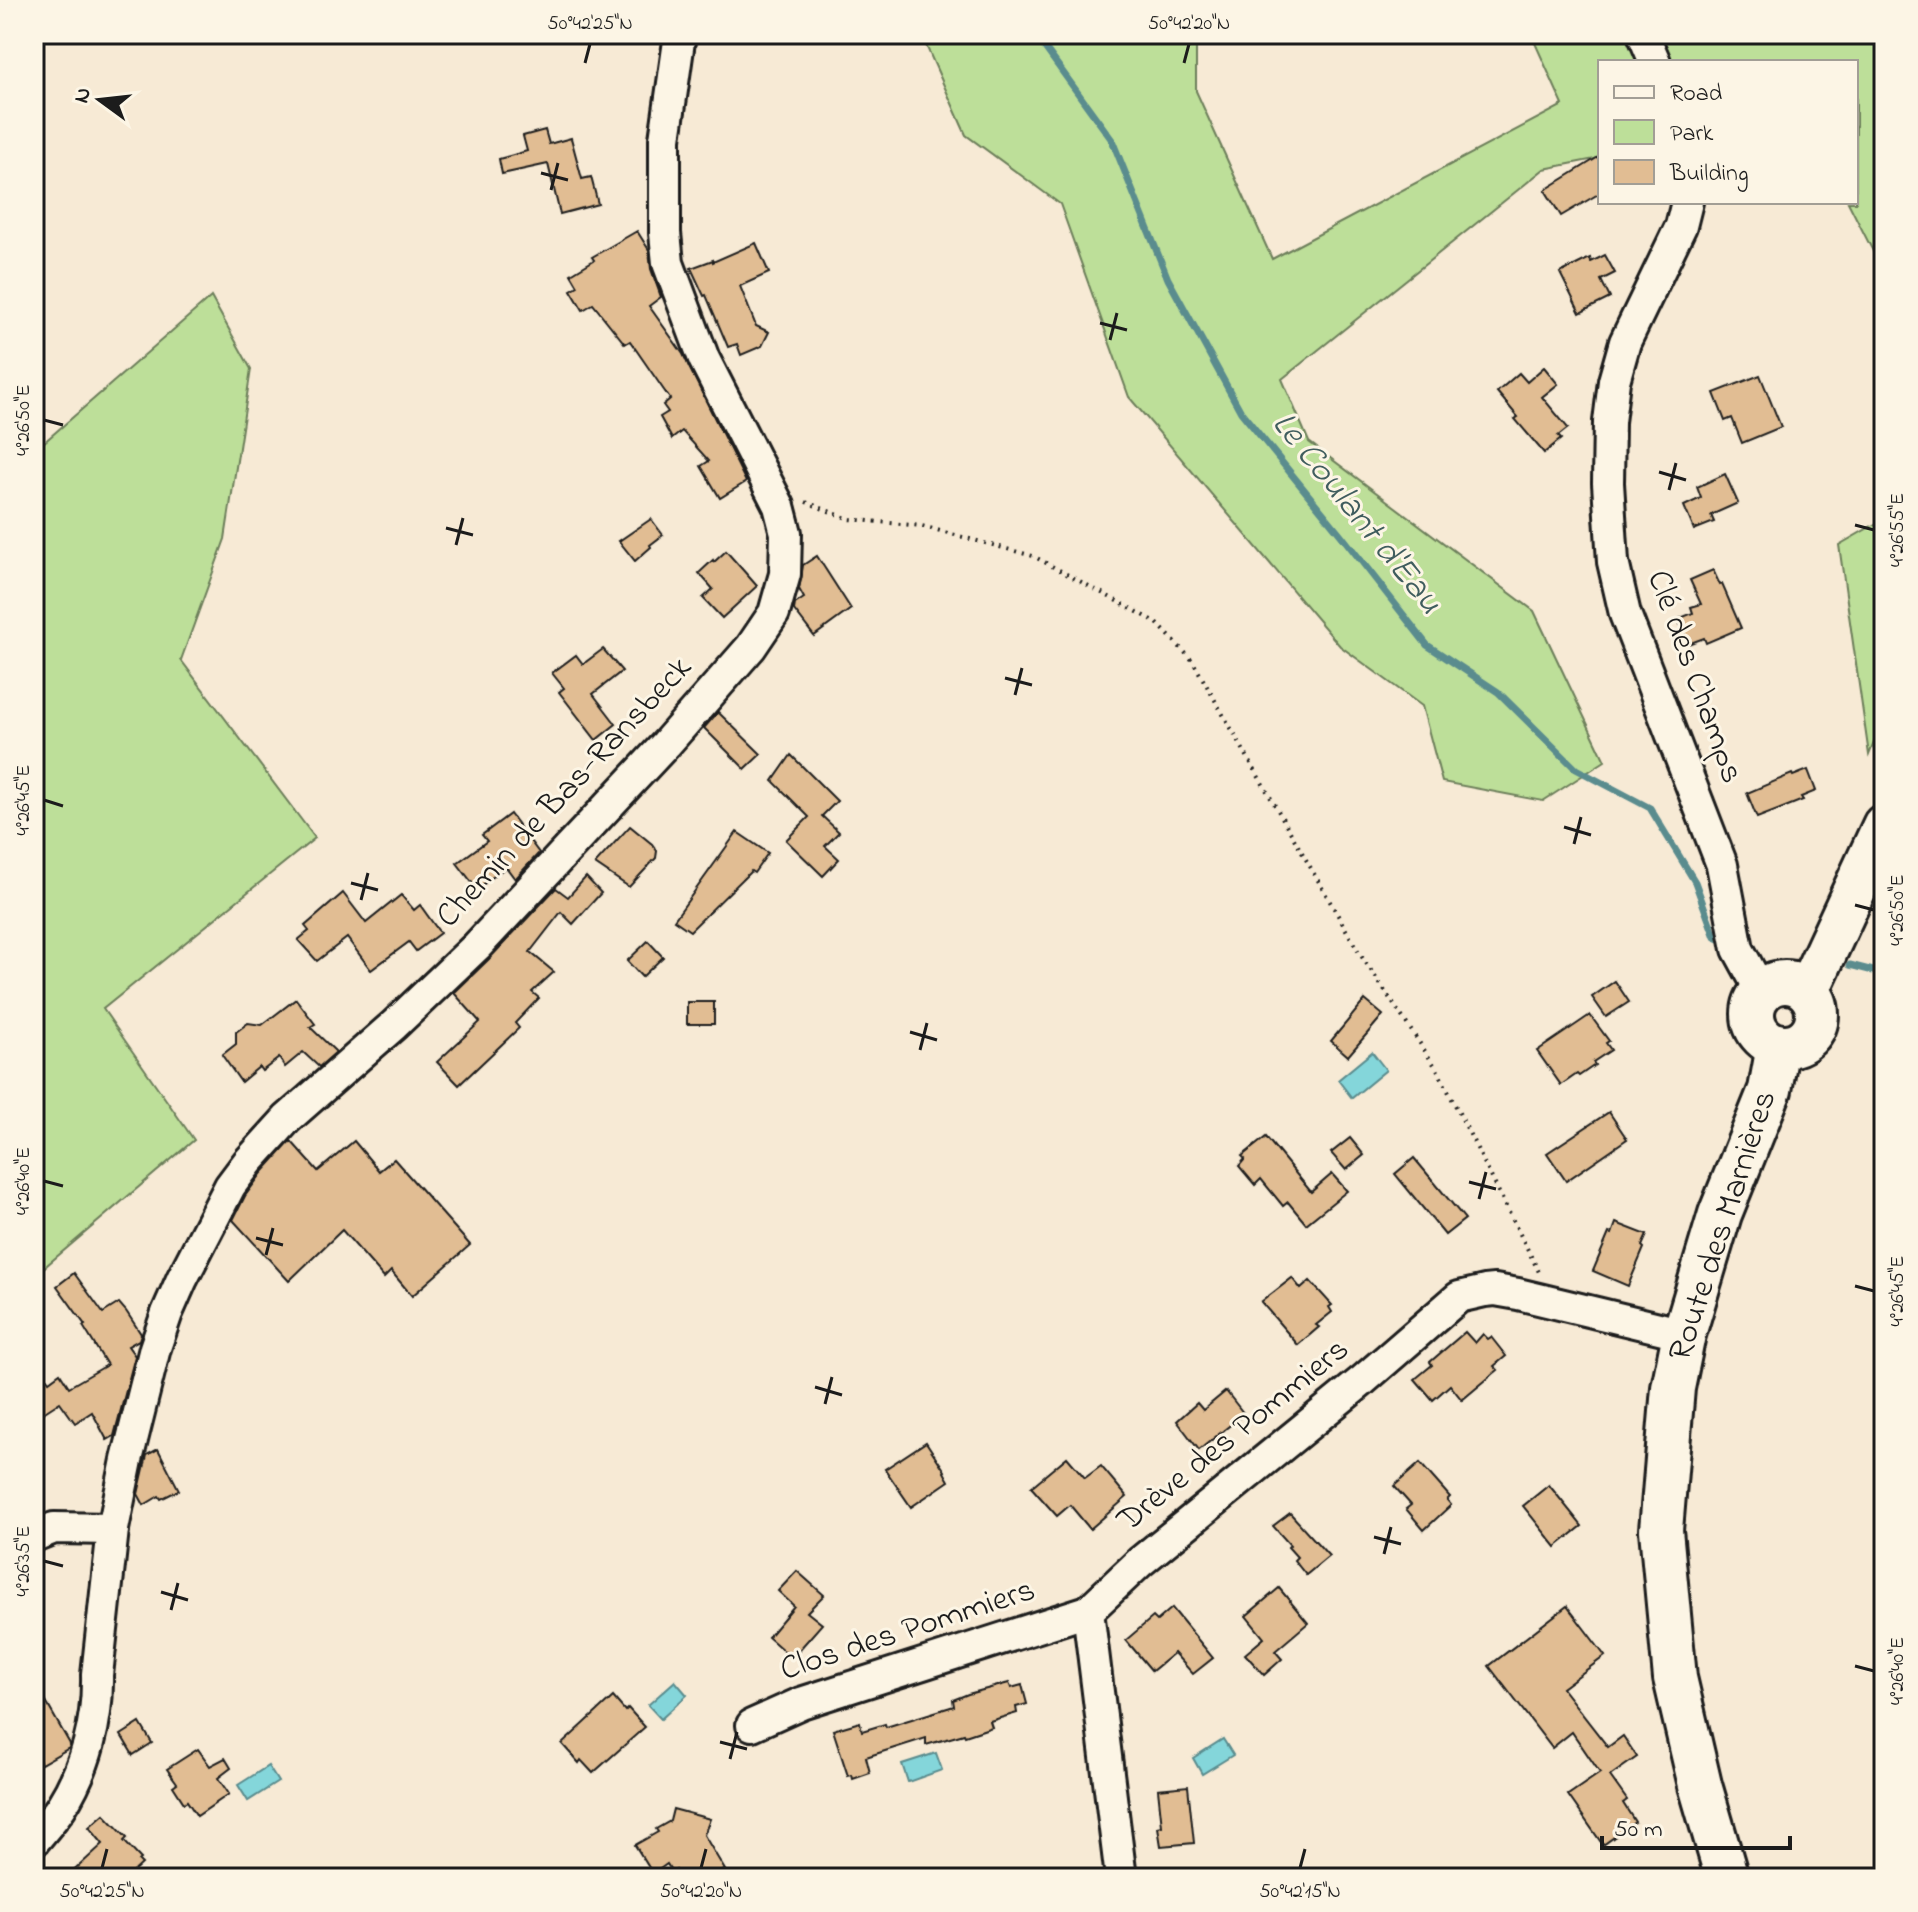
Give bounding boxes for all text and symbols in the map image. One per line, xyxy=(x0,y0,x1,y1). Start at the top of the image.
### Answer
text: 50°42'25"N xyxy=(547,10,633,39)
text: 50°42'20"N xyxy=(1148,10,1230,39)
north arrow xyxy=(60,60,140,140)
legend xyxy=(1598,60,1858,204)
text: Road xyxy=(1670,77,1723,112)
text: N xyxy=(66,84,101,107)
text: Park xyxy=(1670,117,1714,152)
text: Building xyxy=(1669,157,1749,192)
text: 4°26'50"E xyxy=(10,384,39,456)
water label: Le Coulant d'Eau xyxy=(1258,401,1454,627)
text: 4°26'55"E xyxy=(1884,493,1913,567)
street label: Clé des Champs xyxy=(1632,563,1756,791)
street label: Chemin de Bas-Ransbeck xyxy=(425,646,705,940)
text: 4°26'45"E xyxy=(10,765,39,835)
text: 4°26'50"E xyxy=(1884,874,1913,946)
street label: Route des Marnières xyxy=(1657,1084,1791,1368)
text: 4°26'40"E xyxy=(10,1147,39,1215)
text: 4°26'45"E xyxy=(1884,1256,1913,1326)
street label: Drève des Pommiers xyxy=(1106,1327,1361,1546)
text: 4°26'35"E xyxy=(10,1526,39,1596)
street label: Clos des Pommiers xyxy=(774,1566,1042,1696)
text: 4°26'40"E xyxy=(1884,1637,1913,1705)
scale bar xyxy=(1602,1800,1790,1850)
text: 50 m xyxy=(1614,1813,1663,1848)
text: 50°42'25"N xyxy=(59,1878,145,1907)
text: 50°42'20"N xyxy=(660,1878,742,1907)
text: 50°42'15"N xyxy=(1259,1878,1341,1907)

